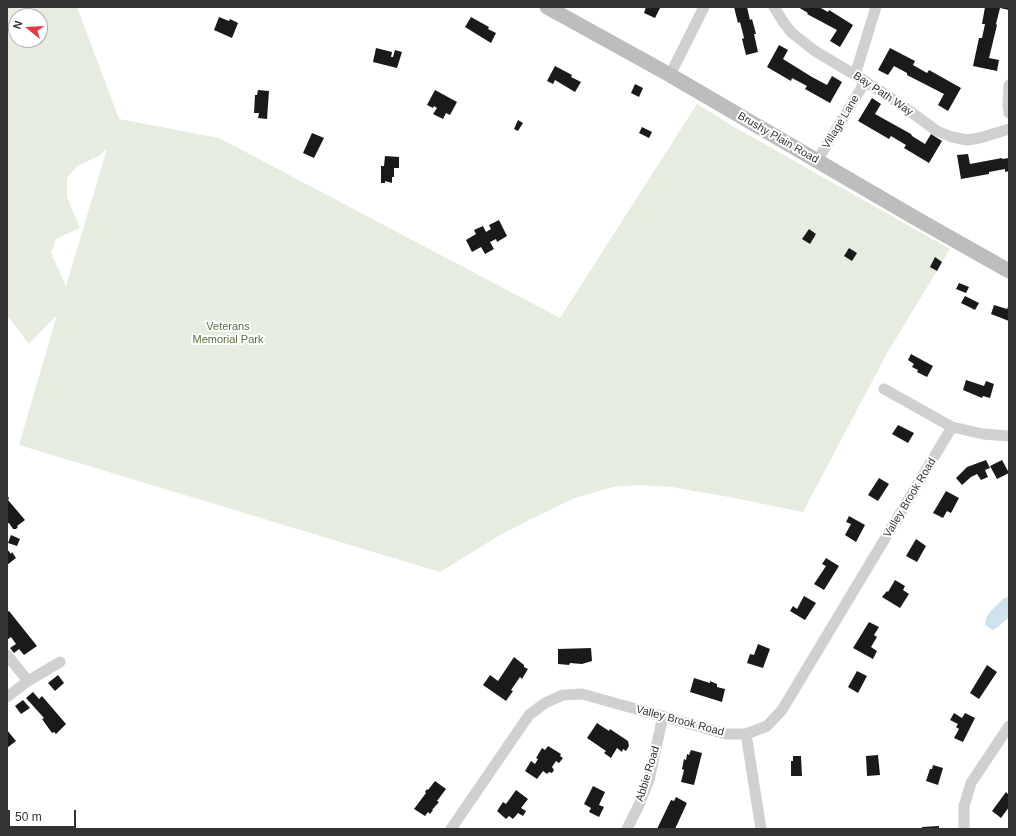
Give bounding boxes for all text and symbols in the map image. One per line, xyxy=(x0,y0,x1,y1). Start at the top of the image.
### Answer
north arrow xyxy=(8,8,48,48)
text: N xyxy=(11,19,24,30)
street label: Bay Path Way xyxy=(851,69,915,119)
street label: Village Lane xyxy=(820,93,862,151)
street label: Brushy Plain Road xyxy=(735,110,821,166)
park label: Veterans Memorial Park xyxy=(193,320,263,346)
street label: Valley Brook Road xyxy=(881,456,939,540)
street label: Valley Brook Road xyxy=(635,703,725,739)
street label: Abbie Road xyxy=(633,745,663,803)
scale bar xyxy=(10,802,78,828)
text: 50 m xyxy=(15,810,42,824)

